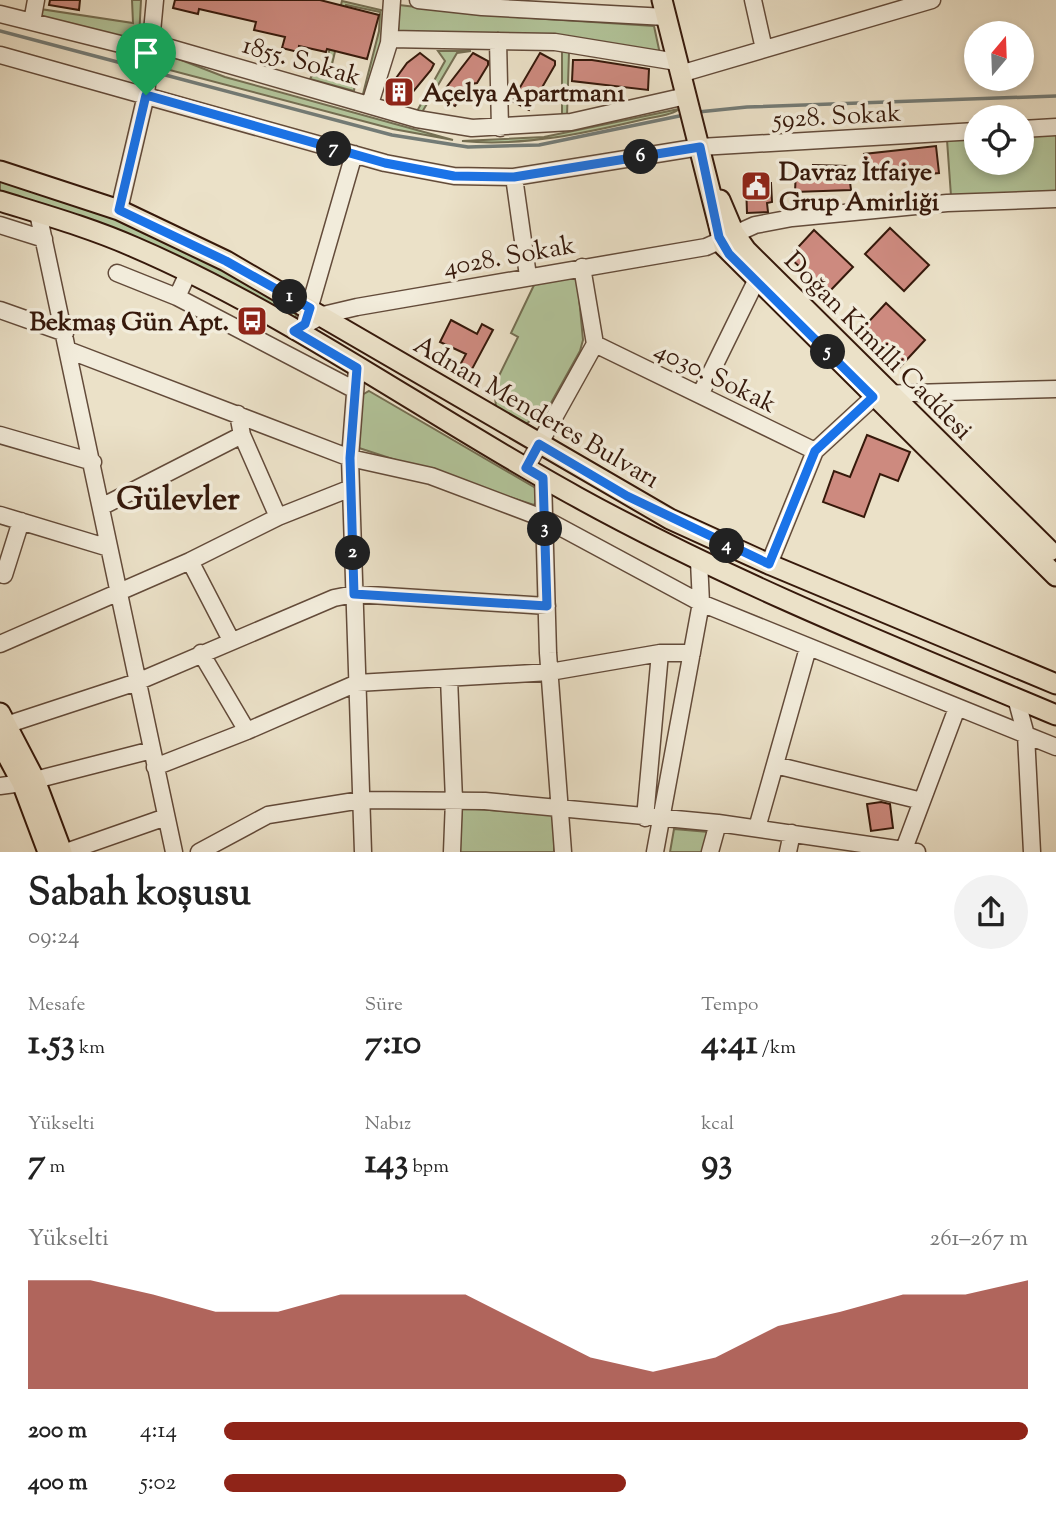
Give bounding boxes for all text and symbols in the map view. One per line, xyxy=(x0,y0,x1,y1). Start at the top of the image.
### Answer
north arrow xyxy=(964,21,1034,91)
map controls xyxy=(964,21,1034,175)
pin xyxy=(116,23,176,95)
street label: 1855. Sokak xyxy=(238,28,365,97)
icon: arrive xyxy=(127,34,165,72)
building icon: Açelya Apartmanı xyxy=(382,75,416,109)
place label: Açelya Apartmanı xyxy=(422,76,625,113)
street label: 5928. Sokak xyxy=(770,96,902,139)
button: locate xyxy=(964,105,1034,175)
pin: 7 xyxy=(316,132,352,166)
text: 7 xyxy=(329,135,338,162)
pin: 6 xyxy=(624,140,658,174)
text: 6 xyxy=(636,143,645,170)
place label: Davraz İtfaiye Grup Amirliği xyxy=(779,155,940,222)
public building icon: Davraz İtfaiye Grup Amirliği xyxy=(739,169,773,203)
street label: 4028. Sokak xyxy=(441,228,578,287)
street label: Doğan Kimilli Caddesi xyxy=(774,244,980,450)
pin: 1 xyxy=(272,280,308,314)
text: 1 xyxy=(286,283,293,310)
bus stop icon: Bekmaş Gün Apt. xyxy=(235,304,269,338)
place label: Bekmaş Gün Apt. xyxy=(29,305,229,342)
street label: Adnan Menderes Bulvarı xyxy=(406,328,666,499)
street label: 4030. Sokak xyxy=(647,333,782,424)
pin: 5 xyxy=(810,334,846,370)
text: 5 xyxy=(824,338,831,365)
district label: Gülevler xyxy=(116,477,240,525)
pin: 3 xyxy=(528,512,562,546)
text: 3 xyxy=(541,515,548,542)
pin: 4 xyxy=(710,528,744,564)
text: 4 xyxy=(722,532,731,559)
pin: 2 xyxy=(336,536,370,570)
text: 2 xyxy=(348,539,357,566)
text: Sabah koşusu xyxy=(28,868,251,922)
button: share xyxy=(954,875,1028,949)
text: 09:24 xyxy=(28,921,80,954)
text: Mesafe xyxy=(28,992,85,1019)
text: Süre xyxy=(365,992,403,1019)
text: Tempo xyxy=(701,992,758,1019)
text: 1.53 xyxy=(28,1019,75,1070)
text: 7:10 xyxy=(365,1019,421,1070)
text: 4:41 xyxy=(701,1019,758,1070)
text: km xyxy=(75,1035,105,1062)
text: /km xyxy=(758,1035,796,1062)
text: Yükselti xyxy=(28,1111,95,1138)
text: Nabız xyxy=(365,1111,411,1138)
text: kcal xyxy=(701,1111,734,1138)
text: 7 xyxy=(28,1138,46,1189)
text: 143 xyxy=(365,1138,408,1189)
text: 93 xyxy=(701,1138,732,1189)
text: m xyxy=(46,1154,65,1181)
text: bpm xyxy=(408,1154,449,1181)
text: Yükselti xyxy=(28,1223,109,1256)
text: 261–267 m xyxy=(930,1223,1028,1256)
text: 200 m xyxy=(28,1415,87,1448)
text: 4:14 xyxy=(140,1415,177,1448)
text: 400 m xyxy=(28,1467,88,1500)
text: 5:02 xyxy=(140,1467,176,1500)

